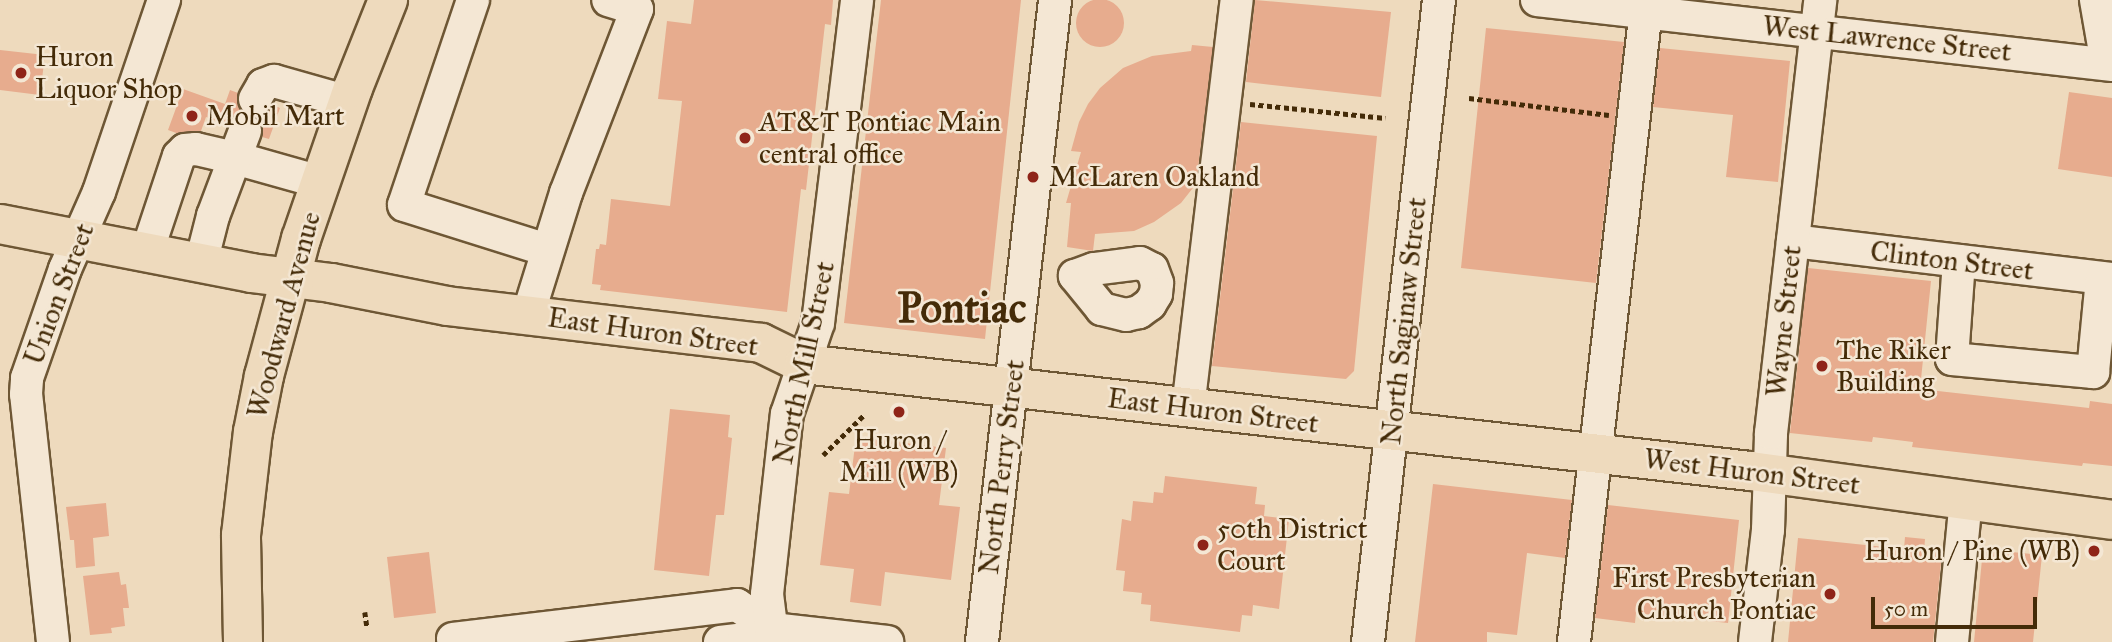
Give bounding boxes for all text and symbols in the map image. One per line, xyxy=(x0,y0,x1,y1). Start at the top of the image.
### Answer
street label: West Lawrence Street xyxy=(1761,9,2013,69)
place label: Huron Liquor Shop xyxy=(35,40,182,106)
marker: Huron Liquor Shop xyxy=(13,65,29,81)
place label: Mobil Mart xyxy=(206,99,345,133)
place label: AT&T Pontiac Main central office xyxy=(759,105,1001,171)
marker: Mobil Mart xyxy=(184,108,200,124)
marker: AT&T Pontiac Main central office xyxy=(737,130,753,146)
place label: McLaren Oakland xyxy=(1049,160,1260,194)
marker: McLaren Oakland xyxy=(1023,167,1043,187)
street label: North Saginaw Street xyxy=(1374,195,1434,447)
street label: Woodward Avenue xyxy=(240,208,328,422)
street label: Union Street xyxy=(17,218,101,370)
street label: Clinton Street xyxy=(1868,234,2036,288)
street label: Wayne Street xyxy=(1759,244,1809,398)
street label: North Mill Street xyxy=(766,258,842,468)
district label: Pontiac xyxy=(898,283,1026,333)
street label: East Huron Street xyxy=(546,301,760,363)
place label: The Riker Building xyxy=(1836,333,1951,399)
street label: North Perry Street xyxy=(972,358,1032,576)
marker: The Riker Building xyxy=(1814,358,1830,374)
street label: East Huron Street xyxy=(1106,381,1320,441)
marker: Huron / Mill (WB) xyxy=(891,404,907,420)
place label: Huron / Mill (WB) xyxy=(840,423,958,489)
street label: West Huron Street xyxy=(1642,442,1862,502)
place label: 50th District Court xyxy=(1217,512,1368,578)
place label: Huron / Pine (WB) xyxy=(1864,534,2080,568)
marker: 50th District Court xyxy=(1195,537,1211,553)
marker: Huron / Pine (WB) xyxy=(2086,543,2102,559)
place label: First Presbyterian Church Pontiac xyxy=(1612,561,1816,627)
scale bar xyxy=(1874,582,2040,626)
marker: First Presbyterian Church Pontiac xyxy=(1822,586,1838,602)
text: 50 m xyxy=(1884,596,1928,622)

